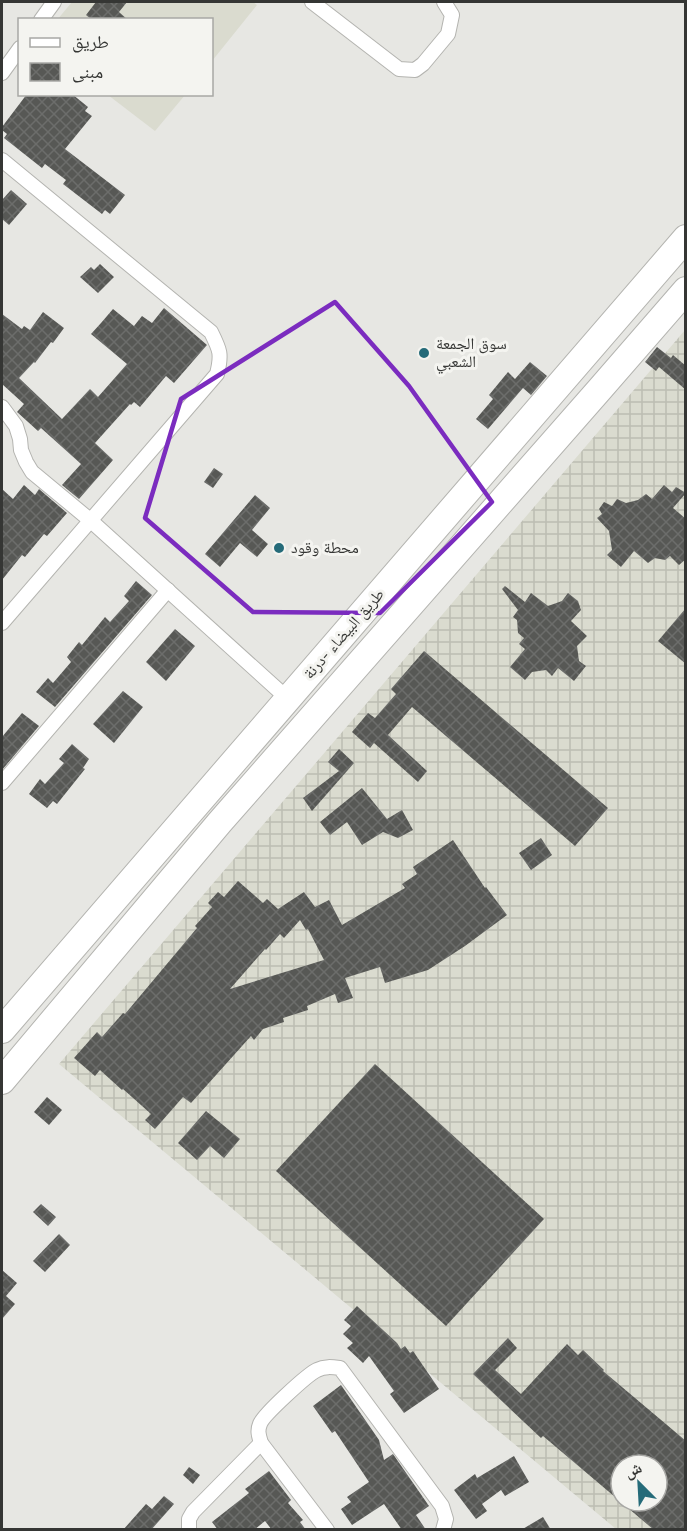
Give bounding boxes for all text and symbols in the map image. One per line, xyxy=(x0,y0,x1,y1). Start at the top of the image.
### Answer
legend xyxy=(18,18,213,96)
text: طريق xyxy=(72,30,109,54)
text: مبنى xyxy=(72,60,103,84)
place label: سوق الجمعة الشعبي xyxy=(436,333,507,374)
marker: سوق الجمعة الشعبي xyxy=(417,346,431,360)
place label: محطة وقود xyxy=(291,537,359,559)
marker: محطة وقود xyxy=(272,541,286,555)
street label: طريق البيضاء -درنة xyxy=(299,584,389,684)
north arrow xyxy=(609,1453,669,1513)
text: ش xyxy=(621,1457,646,1484)

